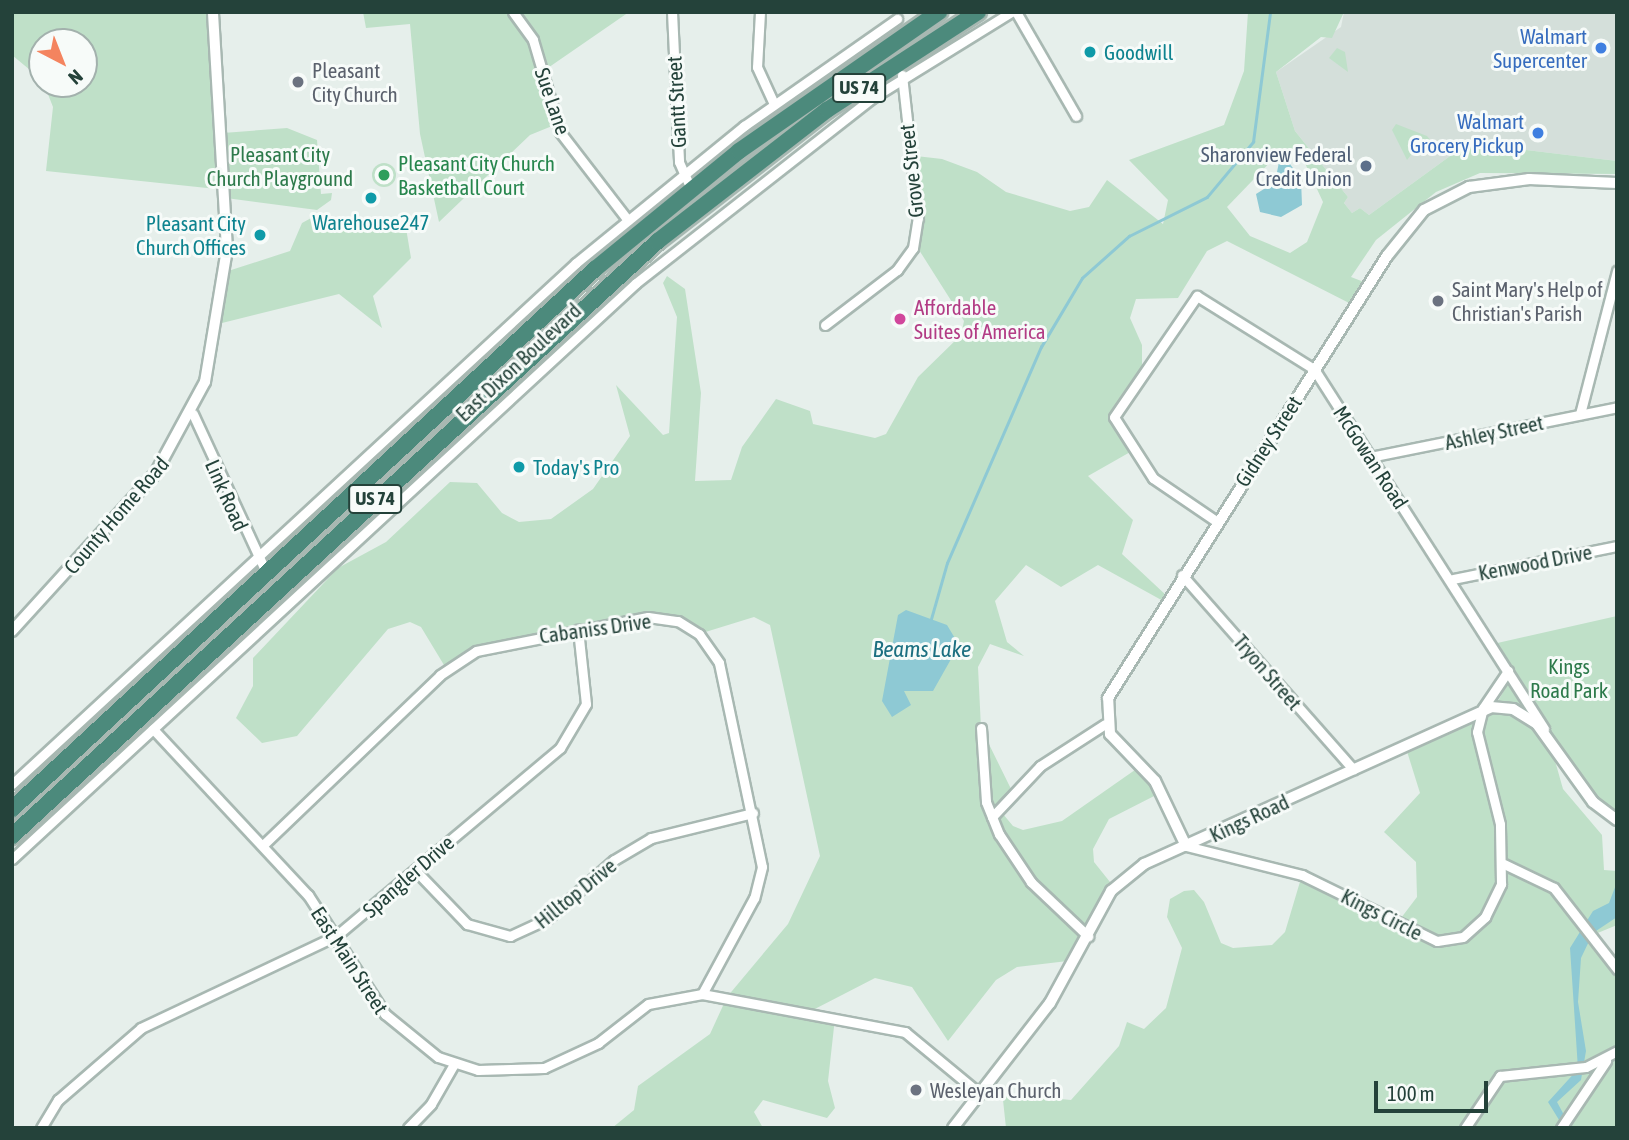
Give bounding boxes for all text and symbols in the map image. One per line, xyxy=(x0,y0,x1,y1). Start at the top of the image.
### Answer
place label: Walmart Supercenter xyxy=(1493,23,1587,73)
north arrow xyxy=(28,28,98,98)
place label: Goodwill xyxy=(1104,39,1173,65)
marker: Walmart Supercenter xyxy=(1593,40,1609,56)
marker: Goodwill xyxy=(1082,44,1098,60)
street label: Gantt Street xyxy=(661,55,691,149)
place label: Pleasant City Church xyxy=(312,57,398,107)
street label: Sue Lane xyxy=(530,64,576,138)
text: N xyxy=(64,65,87,89)
road number: US 74 xyxy=(831,72,887,104)
marker: Pleasant City Church xyxy=(290,74,306,90)
place label: Walmart Grocery Pickup xyxy=(1410,108,1524,158)
street label: Grove Street xyxy=(894,123,928,219)
marker: Walmart Grocery Pickup xyxy=(1530,125,1546,141)
park label: Pleasant City Church Playground xyxy=(207,141,353,191)
place label: Sharonview Federal Credit Union xyxy=(1201,141,1352,191)
place label: Pleasant City Church Basketball Court xyxy=(398,150,555,200)
marker: Sharonview Federal Credit Union xyxy=(1358,158,1374,174)
marker: Pleasant City Church Basketball Court xyxy=(376,167,392,183)
marker: Warehouse247 xyxy=(363,190,379,206)
place label: Warehouse247 xyxy=(313,209,429,235)
place label: Pleasant City Church Offices xyxy=(136,210,246,260)
marker: Pleasant City Church Offices xyxy=(252,227,268,243)
place label: Saint Mary's Help of Christian's Parish xyxy=(1452,276,1603,326)
marker: Saint Mary's Help of Christian's Parish xyxy=(1430,293,1446,309)
place label: Affordable Suites of America xyxy=(914,294,1046,344)
street label: East Dixon Boulevard xyxy=(450,298,586,426)
marker: Affordable Suites of America xyxy=(892,311,908,327)
street label: Gidney Street xyxy=(1229,391,1307,491)
street label: McGowan Road xyxy=(1328,401,1414,513)
street label: Ashley Street xyxy=(1442,409,1546,455)
street label: County Home Road xyxy=(58,451,174,579)
place label: Today's Pro xyxy=(533,454,619,480)
street label: Link Road xyxy=(200,455,254,535)
marker: Today's Pro xyxy=(511,459,527,475)
road number: US 74 xyxy=(347,484,403,514)
street label: Kenwood Drive xyxy=(1476,539,1594,585)
street label: Cabaniss Drive xyxy=(538,608,652,648)
street label: Tryon Street xyxy=(1228,629,1308,715)
water label: Beams Lake xyxy=(872,635,972,663)
park label: Kings Road Park xyxy=(1530,653,1608,703)
street label: Kings Road xyxy=(1205,789,1293,847)
street label: Spangler Drive xyxy=(357,830,459,922)
street label: Hilltop Drive xyxy=(529,853,621,933)
street label: Kings Circle xyxy=(1337,883,1427,945)
street label: East Main Street xyxy=(306,902,394,1018)
scale bar xyxy=(1377,1066,1491,1110)
place label: Wesleyan Church xyxy=(930,1077,1061,1103)
text: 100 m xyxy=(1387,1081,1435,1105)
marker: Wesleyan Church xyxy=(908,1082,924,1098)

